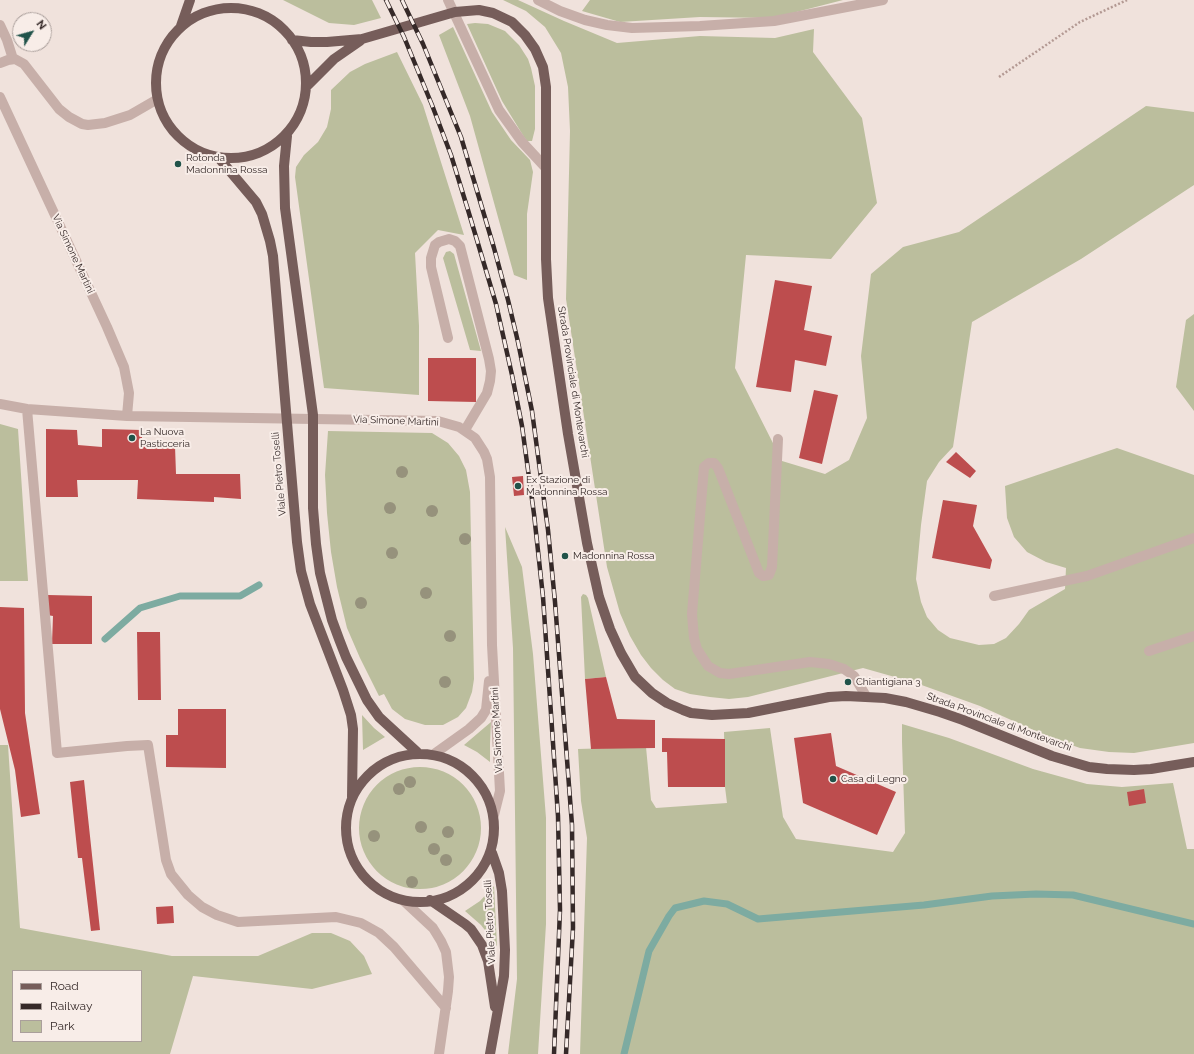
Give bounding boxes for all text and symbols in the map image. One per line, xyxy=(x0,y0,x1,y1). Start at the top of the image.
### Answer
north arrow xyxy=(12,12,52,52)
text: N xyxy=(33,18,49,32)
place label: Rotonda Madonnina Rossa xyxy=(186,152,267,176)
marker: Rotonda Madonnina Rossa xyxy=(173,159,183,169)
street label: Via Simone Martini xyxy=(49,213,97,295)
street label: Strada Provinciale di Montevarchi xyxy=(555,305,591,459)
street label: Via Simone Martini xyxy=(353,414,439,428)
place label: La Nuova Pasticceria xyxy=(140,426,190,450)
street label: Viale Pietro Toselli xyxy=(269,432,289,516)
marker: La Nuova Pasticceria xyxy=(127,433,137,443)
place label: Ex Stazione di Madonnina Rossa xyxy=(526,474,607,498)
marker: Ex Stazione di Madonnina Rossa xyxy=(513,481,523,491)
place label: Madonnina Rossa xyxy=(573,550,654,562)
marker: Madonnina Rossa xyxy=(560,551,570,561)
place label: Chiantigiana 3 xyxy=(856,676,921,688)
marker: Chiantigiana 3 xyxy=(843,677,853,687)
street label: Via Simone Martini xyxy=(489,687,505,773)
street label: Strada Provinciale di Montevarchi xyxy=(925,690,1073,754)
place label: Casa di Legno xyxy=(841,773,907,785)
marker: Casa di Legno xyxy=(828,774,838,784)
street label: Viale Pietro Toselli xyxy=(482,880,498,964)
legend xyxy=(12,970,142,1042)
text: Road xyxy=(50,979,79,993)
text: Railway xyxy=(50,999,92,1013)
text: Park xyxy=(50,1019,75,1033)

